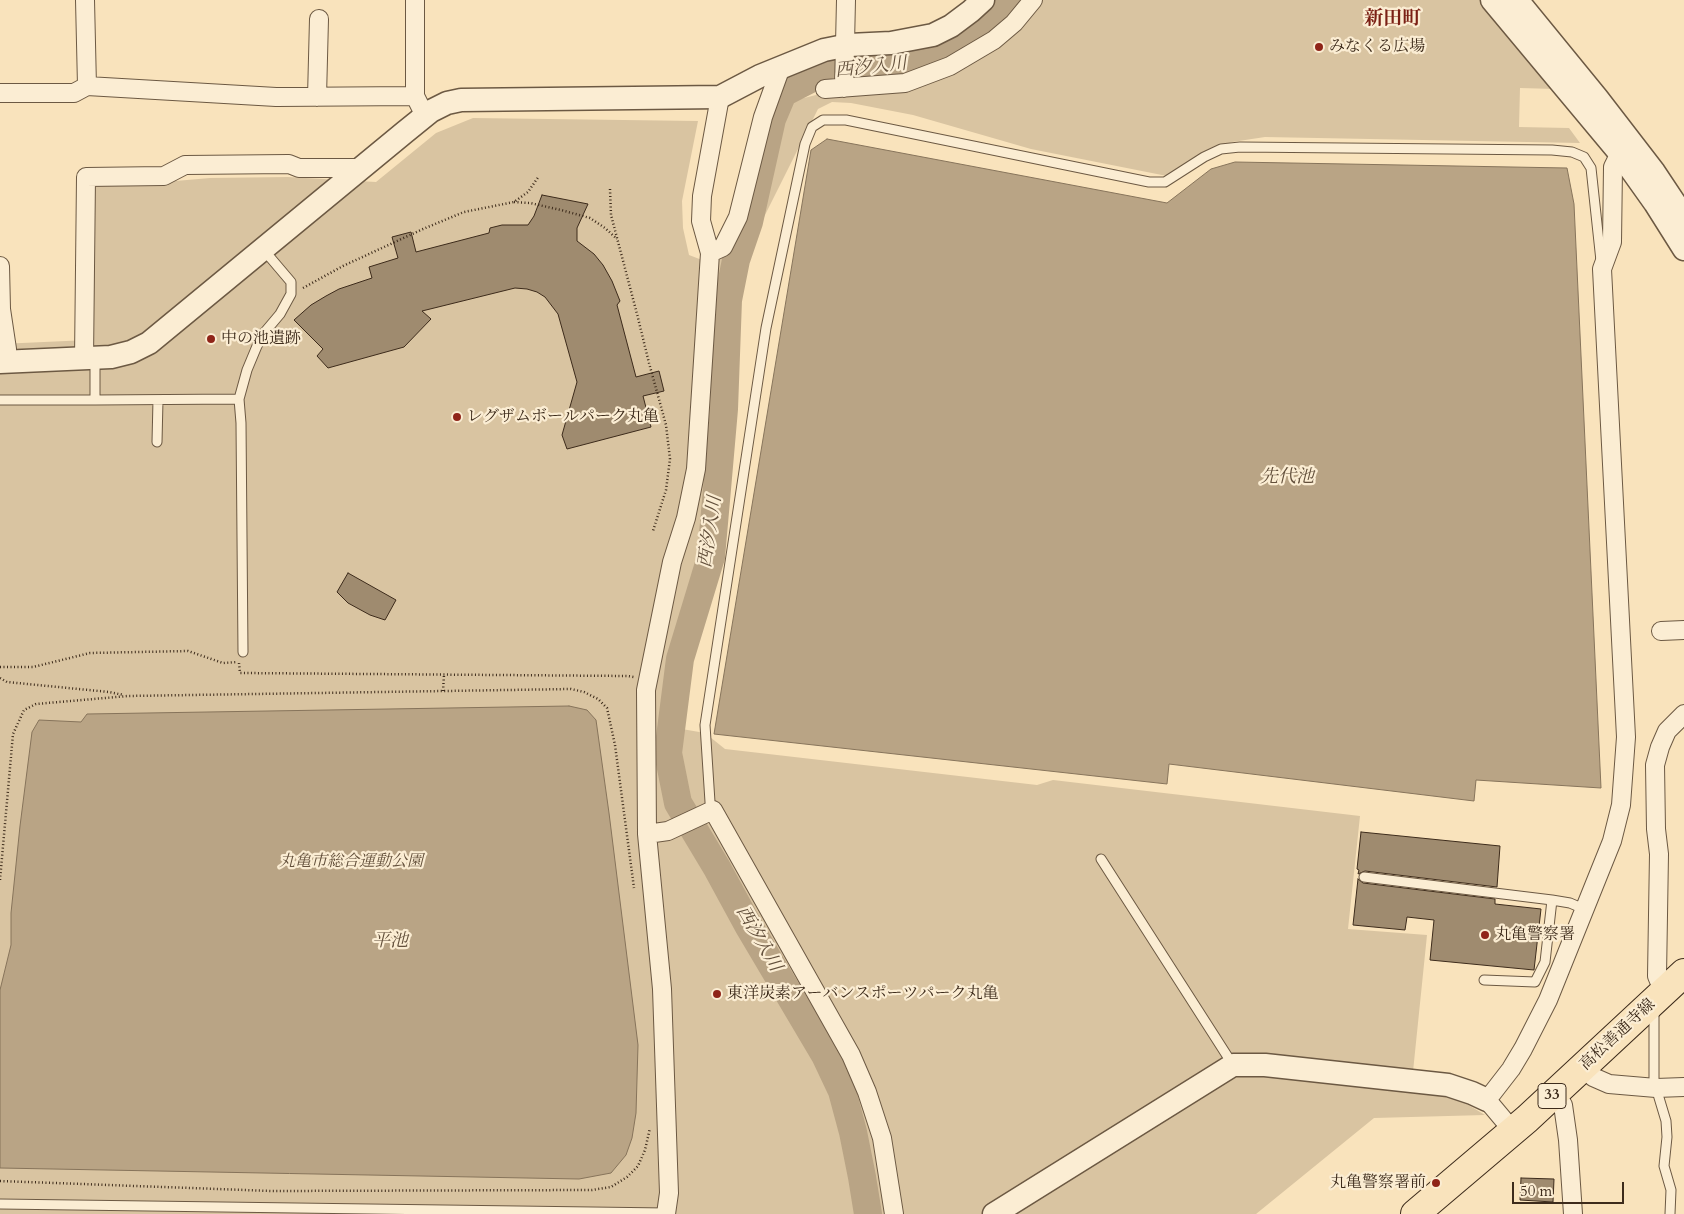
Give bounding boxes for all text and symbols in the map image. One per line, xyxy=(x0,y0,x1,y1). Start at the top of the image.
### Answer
district label: 新田町 xyxy=(1365,9,1421,31)
place label: みなくる広場 xyxy=(1329,37,1425,57)
marker: みなくる広場 xyxy=(1313,41,1325,53)
water label: 西汐入川 xyxy=(834,53,908,83)
place label: 中の池遺跡 xyxy=(221,329,301,349)
marker: 中の池遺跡 xyxy=(205,333,217,345)
place label: レグザムボールパーク丸亀 xyxy=(467,407,659,427)
marker: レグザムボールパーク丸亀 xyxy=(451,411,463,423)
water label: 先代池 xyxy=(1260,467,1314,489)
water label: 西汐入川 xyxy=(695,495,727,569)
park label: 丸亀市総合運動公園 xyxy=(279,852,423,872)
water label: 西汐入川 xyxy=(731,902,785,976)
place label: 丸亀警察署 xyxy=(1495,925,1575,945)
marker: 丸亀警察署 xyxy=(1479,929,1491,941)
water label: 平池 xyxy=(372,931,408,953)
place label: 東洋炭素アーバンスポーツパーク丸亀 xyxy=(727,984,999,1004)
marker: 東洋炭素アーバンスポーツパーク丸亀 xyxy=(711,988,723,1000)
street label: 高松善通寺線 xyxy=(1576,995,1660,1075)
road number: 33 xyxy=(1538,1084,1566,1108)
scale bar xyxy=(1514,1172,1626,1204)
place label: 丸亀警察署前 xyxy=(1330,1173,1426,1193)
marker: 丸亀警察署前 xyxy=(1430,1177,1442,1189)
text: 50 m xyxy=(1520,1181,1552,1201)

